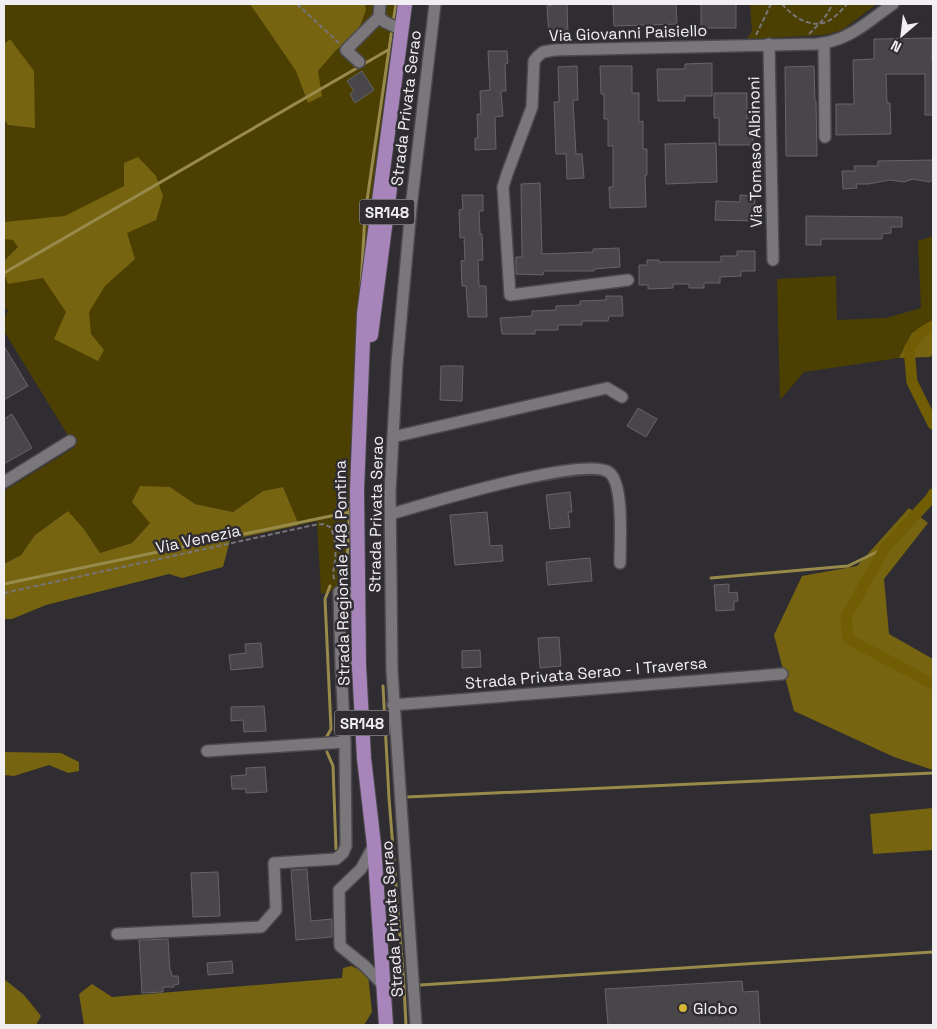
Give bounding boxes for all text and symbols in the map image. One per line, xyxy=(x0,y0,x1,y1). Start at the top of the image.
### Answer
north arrow xyxy=(877,10,927,60)
street label: Via Giovanni Paisiello xyxy=(548,20,708,46)
street label: Strada Privata Serao xyxy=(386,29,426,187)
text: N xyxy=(888,36,904,57)
street label: Via Tomaso Albinoni xyxy=(743,76,767,228)
road number: SR148 xyxy=(360,200,414,224)
street label: Strada Privata Serao xyxy=(364,435,388,593)
street label: Strada Regionale 148 Pontina xyxy=(330,460,354,686)
street label: Via Venezia xyxy=(154,520,242,558)
street label: Strada Privata Serao - I Traversa xyxy=(464,652,708,694)
road number: SR148 xyxy=(334,710,390,736)
street label: Strada Privata Serao xyxy=(376,840,408,998)
place label: Globo xyxy=(693,998,738,1019)
marker: Globo xyxy=(677,1002,689,1014)

